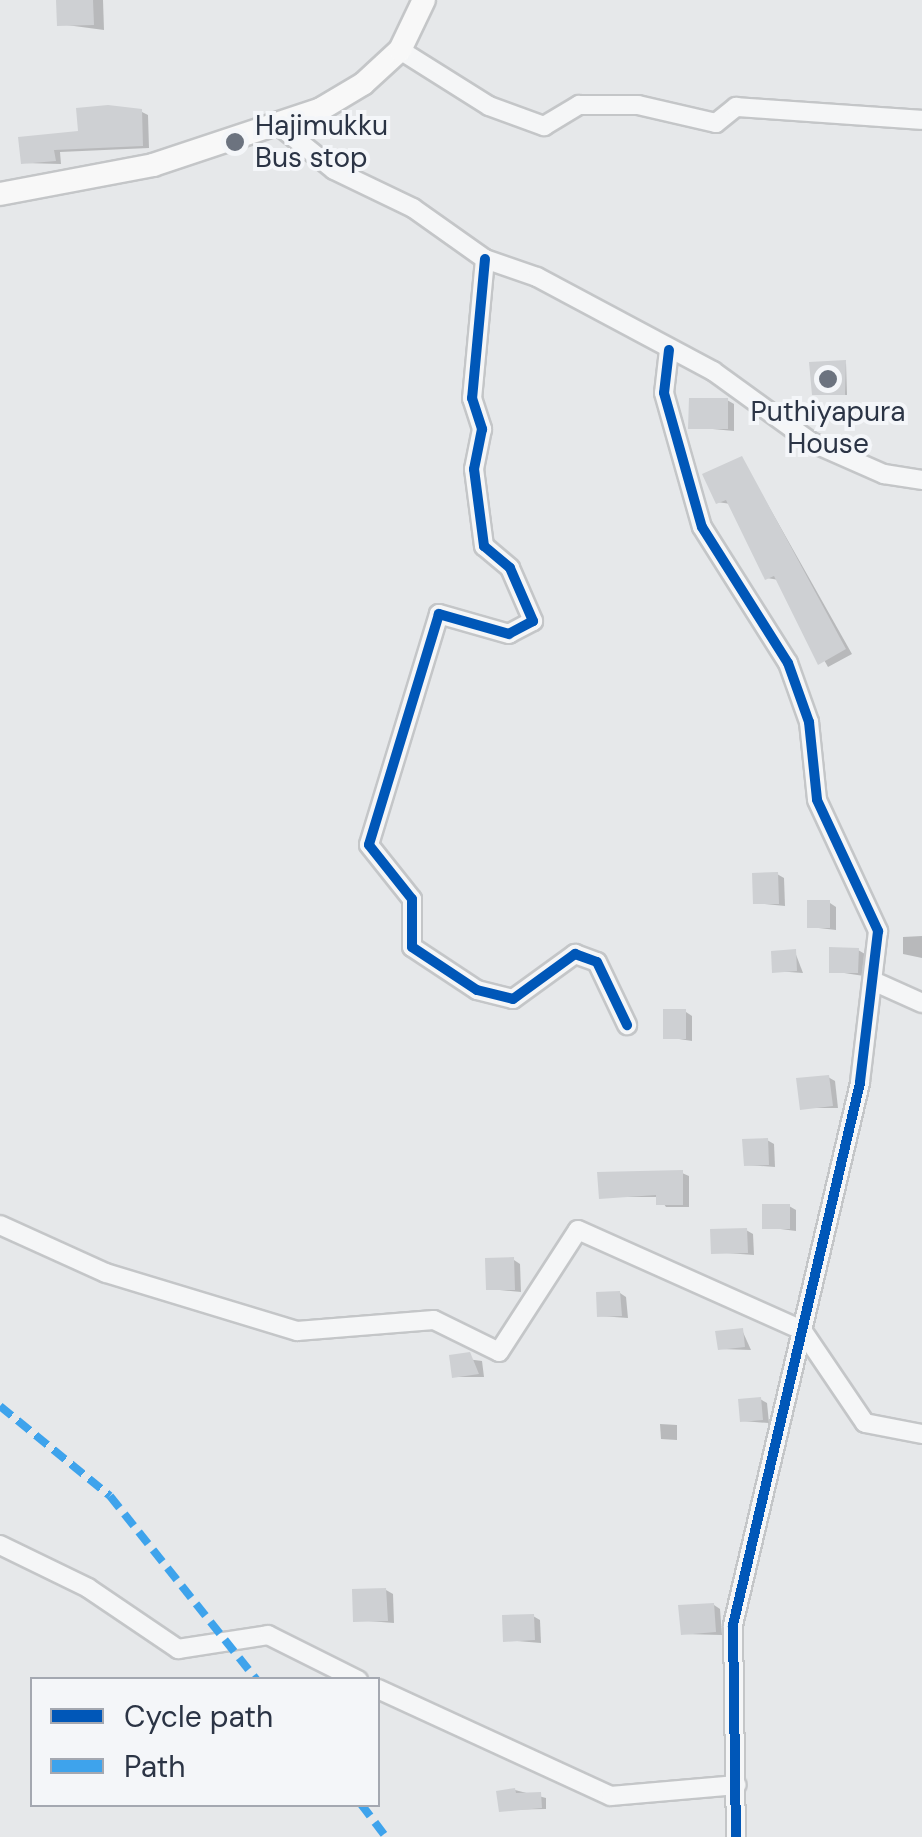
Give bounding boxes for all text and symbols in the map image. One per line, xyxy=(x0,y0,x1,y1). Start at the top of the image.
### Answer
place label: Hajimukku Bus stop xyxy=(255,109,388,175)
marker: Hajimukku Bus stop xyxy=(224,131,246,153)
marker: Puthiyapura House xyxy=(817,368,839,390)
place label: Puthiyapura House xyxy=(750,395,906,461)
legend xyxy=(30,1677,380,1807)
text: Cycle path xyxy=(124,1697,273,1736)
text: Path xyxy=(124,1747,186,1786)

